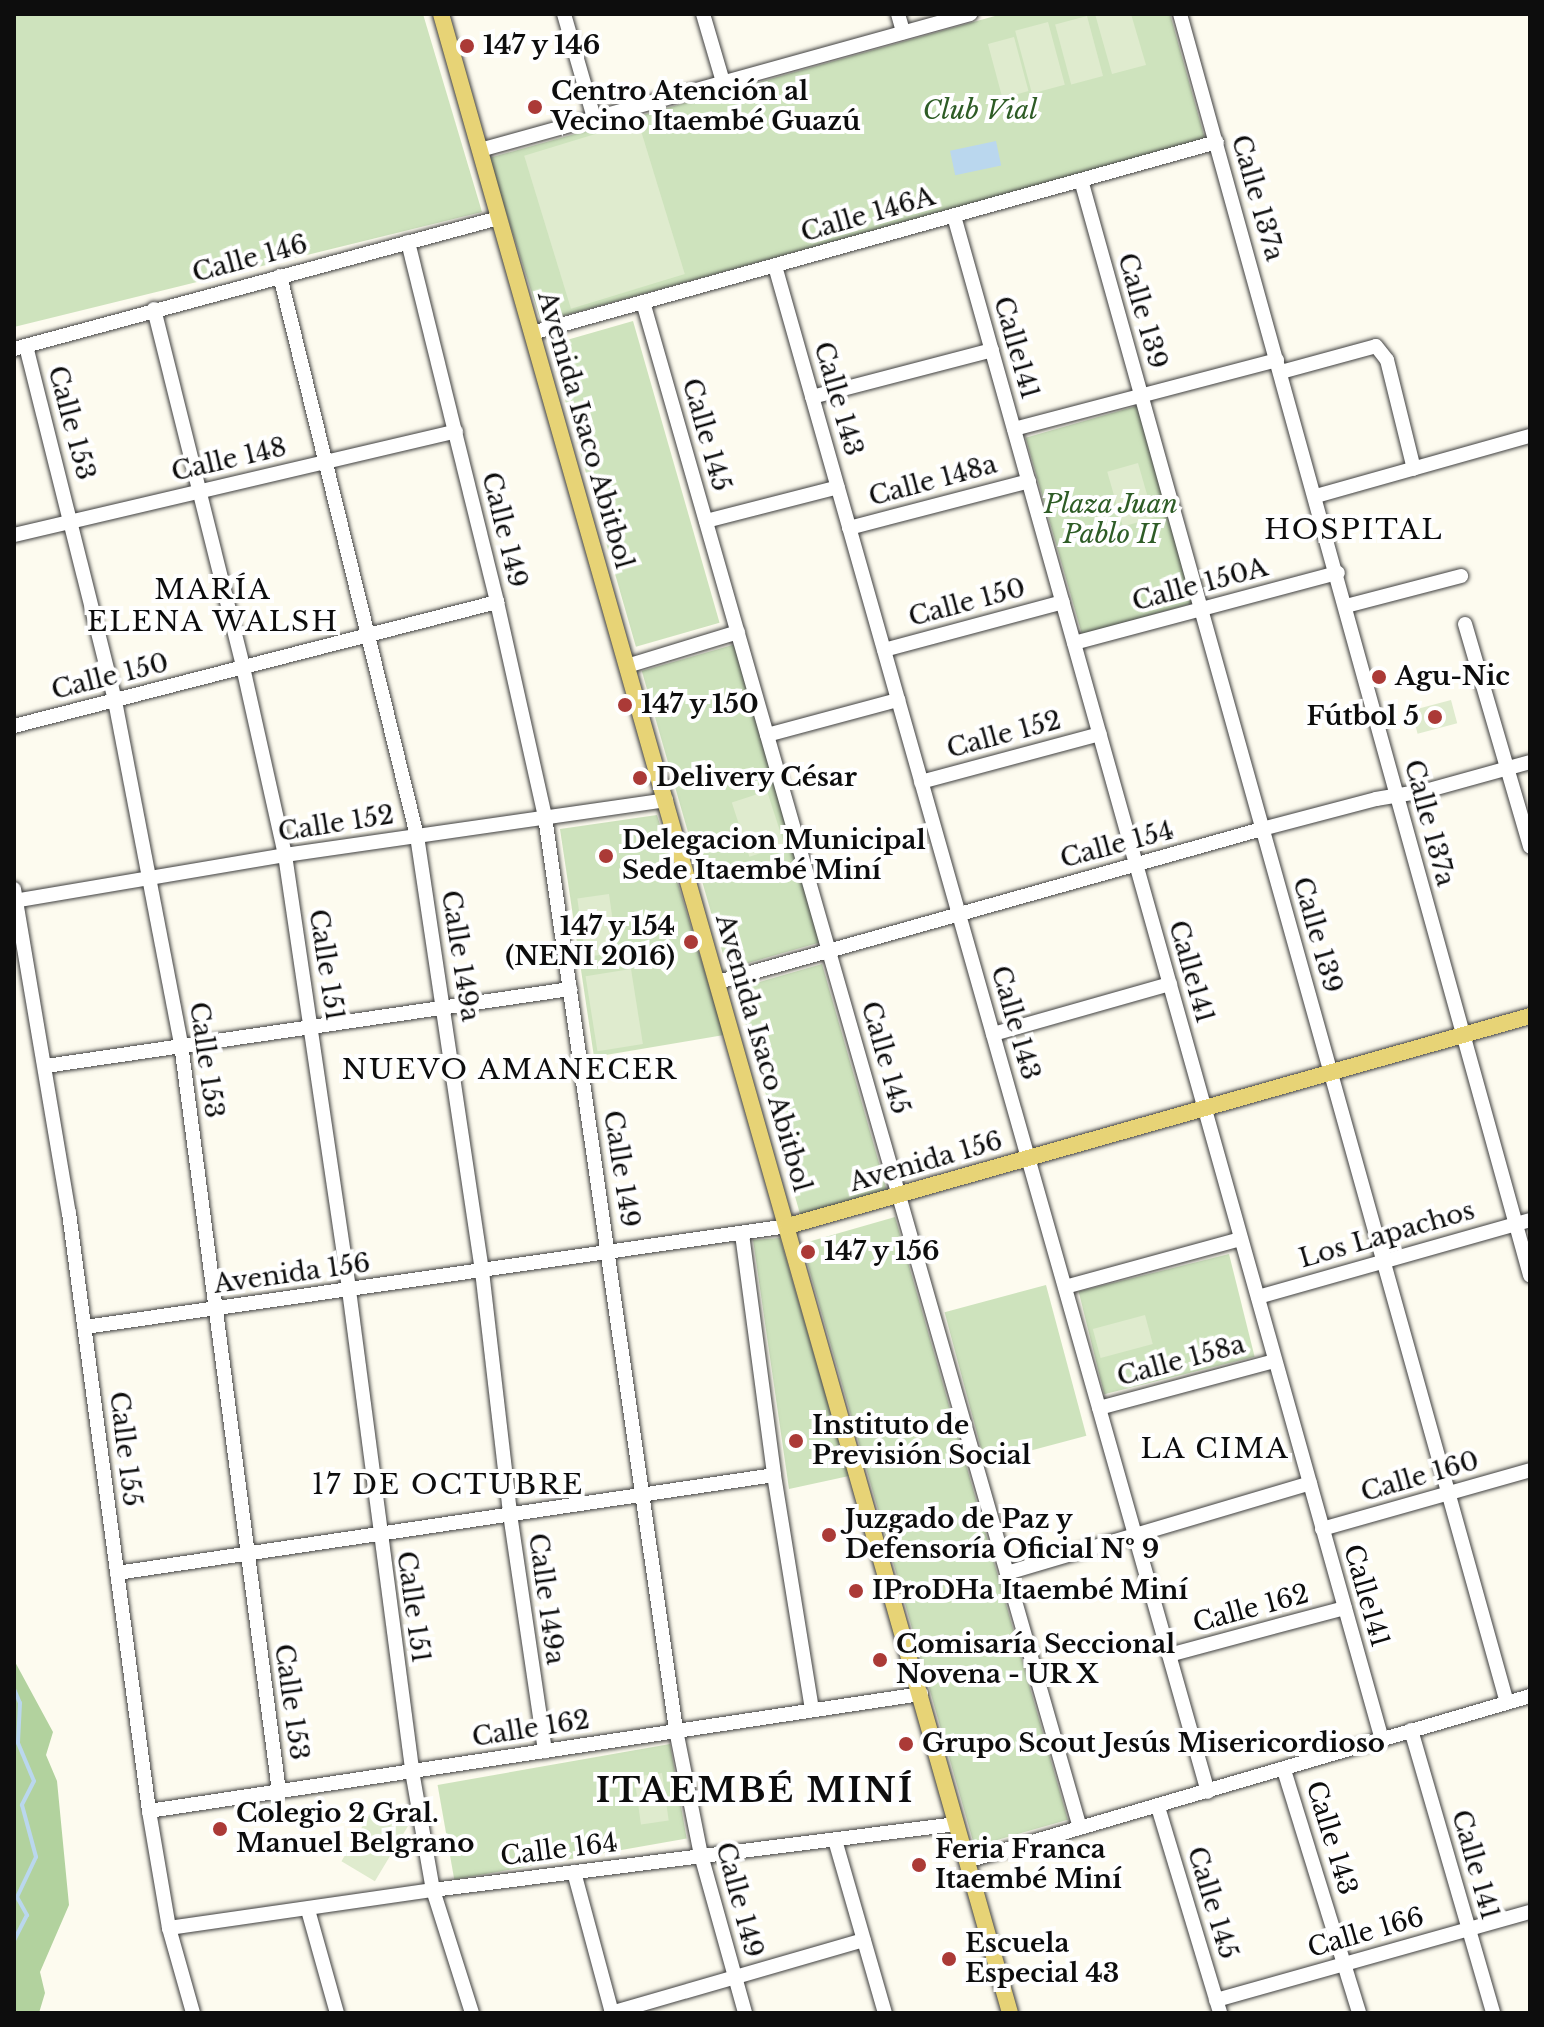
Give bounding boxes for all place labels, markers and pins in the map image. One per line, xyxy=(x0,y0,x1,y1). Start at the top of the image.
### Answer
place label: 147 y 146 xyxy=(483,30,602,62)
marker: 147 y 146 xyxy=(458,37,476,55)
place label: Centro Atención al Vecino Itaembé Guazú xyxy=(551,76,860,138)
marker: Centro Atención al Vecino Itaembé Guazú xyxy=(526,98,544,116)
place label: Agu-Nic xyxy=(1395,661,1510,693)
marker: Agu-Nic xyxy=(1370,668,1388,686)
place label: 147 y 150 xyxy=(641,689,760,721)
marker: 147 y 150 xyxy=(616,696,634,714)
place label: Fútbol 5 xyxy=(1306,701,1419,733)
marker: Fútbol 5 xyxy=(1426,708,1444,726)
place label: Delivery César xyxy=(656,762,858,794)
marker: Delivery César xyxy=(631,769,649,787)
place label: Delegacion Municipal Sede Itaembé Miní xyxy=(622,825,926,886)
marker: Delegacion Municipal Sede Itaembé Miní xyxy=(597,847,615,865)
place label: 147 y 154 (NENI 2016) xyxy=(505,911,675,972)
marker: 147 y 154 (NENI 2016) xyxy=(682,933,700,951)
place label: 147 y 156 xyxy=(824,1236,941,1268)
marker: 147 y 156 xyxy=(799,1243,817,1261)
place label: Instituto de Previsión Social xyxy=(812,1410,1031,1472)
marker: Instituto de Previsión Social xyxy=(787,1432,805,1450)
place label: Juzgado de Paz y Defensoría Oficial Nº 9 xyxy=(845,1504,1159,1566)
marker: Juzgado de Paz y Defensoría Oficial Nº 9 xyxy=(820,1526,838,1544)
place label: IProDHa Itaembé Miní xyxy=(872,1575,1188,1607)
marker: IProDHa Itaembé Miní xyxy=(847,1582,865,1600)
place label: Comisaría Seccional Novena - UR X xyxy=(896,1629,1175,1690)
marker: Comisaría Seccional Novena - UR X xyxy=(871,1651,889,1669)
place label: Grupo Scout Jesús Misericordioso xyxy=(922,1728,1385,1760)
marker: Grupo Scout Jesús Misericordioso xyxy=(897,1735,915,1753)
place label: Colegio 2 Gral. Manuel Belgrano xyxy=(236,1798,474,1860)
marker: Colegio 2 Gral. Manuel Belgrano xyxy=(211,1820,229,1838)
place label: Feria Franca Itaembé Miní xyxy=(935,1834,1122,1896)
marker: Feria Franca Itaembé Miní xyxy=(910,1856,928,1874)
place label: Escuela Especial 43 xyxy=(965,1928,1119,1990)
marker: Escuela Especial 43 xyxy=(940,1950,958,1968)

